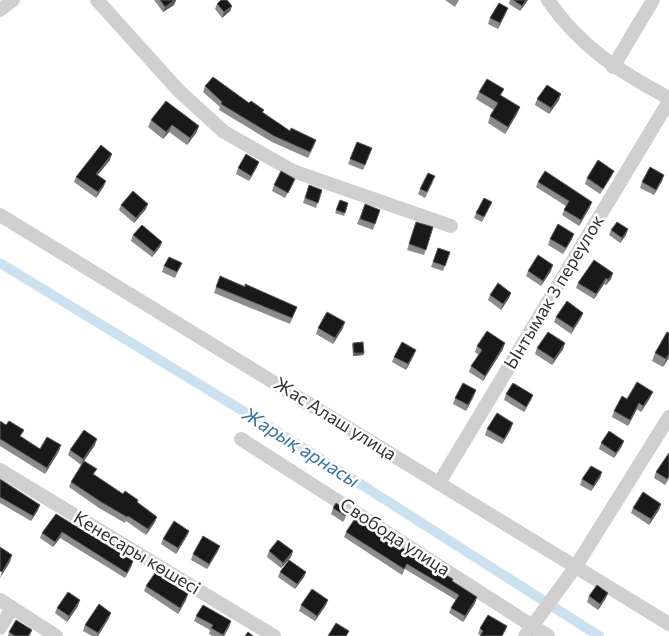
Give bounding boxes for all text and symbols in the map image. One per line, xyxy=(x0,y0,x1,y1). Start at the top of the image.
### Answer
street label: Ынтымак 3 переулок xyxy=(498,210,608,372)
street label: Жас Алаш улица xyxy=(270,372,401,465)
water label: Жарық арнасы xyxy=(238,401,364,492)
street label: Свобода улица xyxy=(336,492,455,580)
street label: Кенесары көшесі xyxy=(70,506,205,599)

